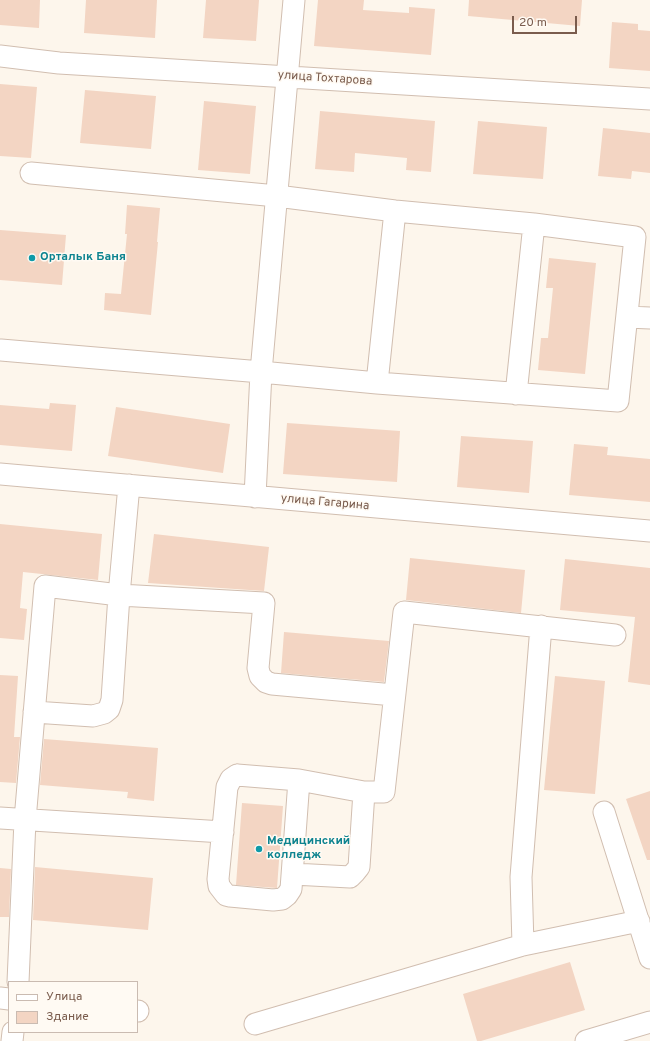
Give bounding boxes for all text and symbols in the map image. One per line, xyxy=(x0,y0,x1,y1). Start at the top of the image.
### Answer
scale bar xyxy=(514,8,579,34)
text: 20 m xyxy=(519,15,547,31)
street label: улица Тохтарова xyxy=(277,69,373,89)
place label: Орталык Баня xyxy=(40,251,126,265)
marker: Орталык Баня xyxy=(27,253,37,263)
street label: улица Гагарина xyxy=(280,492,370,514)
place label: Медицинский колледж xyxy=(267,835,350,863)
marker: Медицинский колледж xyxy=(254,844,264,854)
legend xyxy=(8,981,138,1033)
text: Улица xyxy=(46,989,82,1005)
text: Здание xyxy=(46,1009,89,1025)

